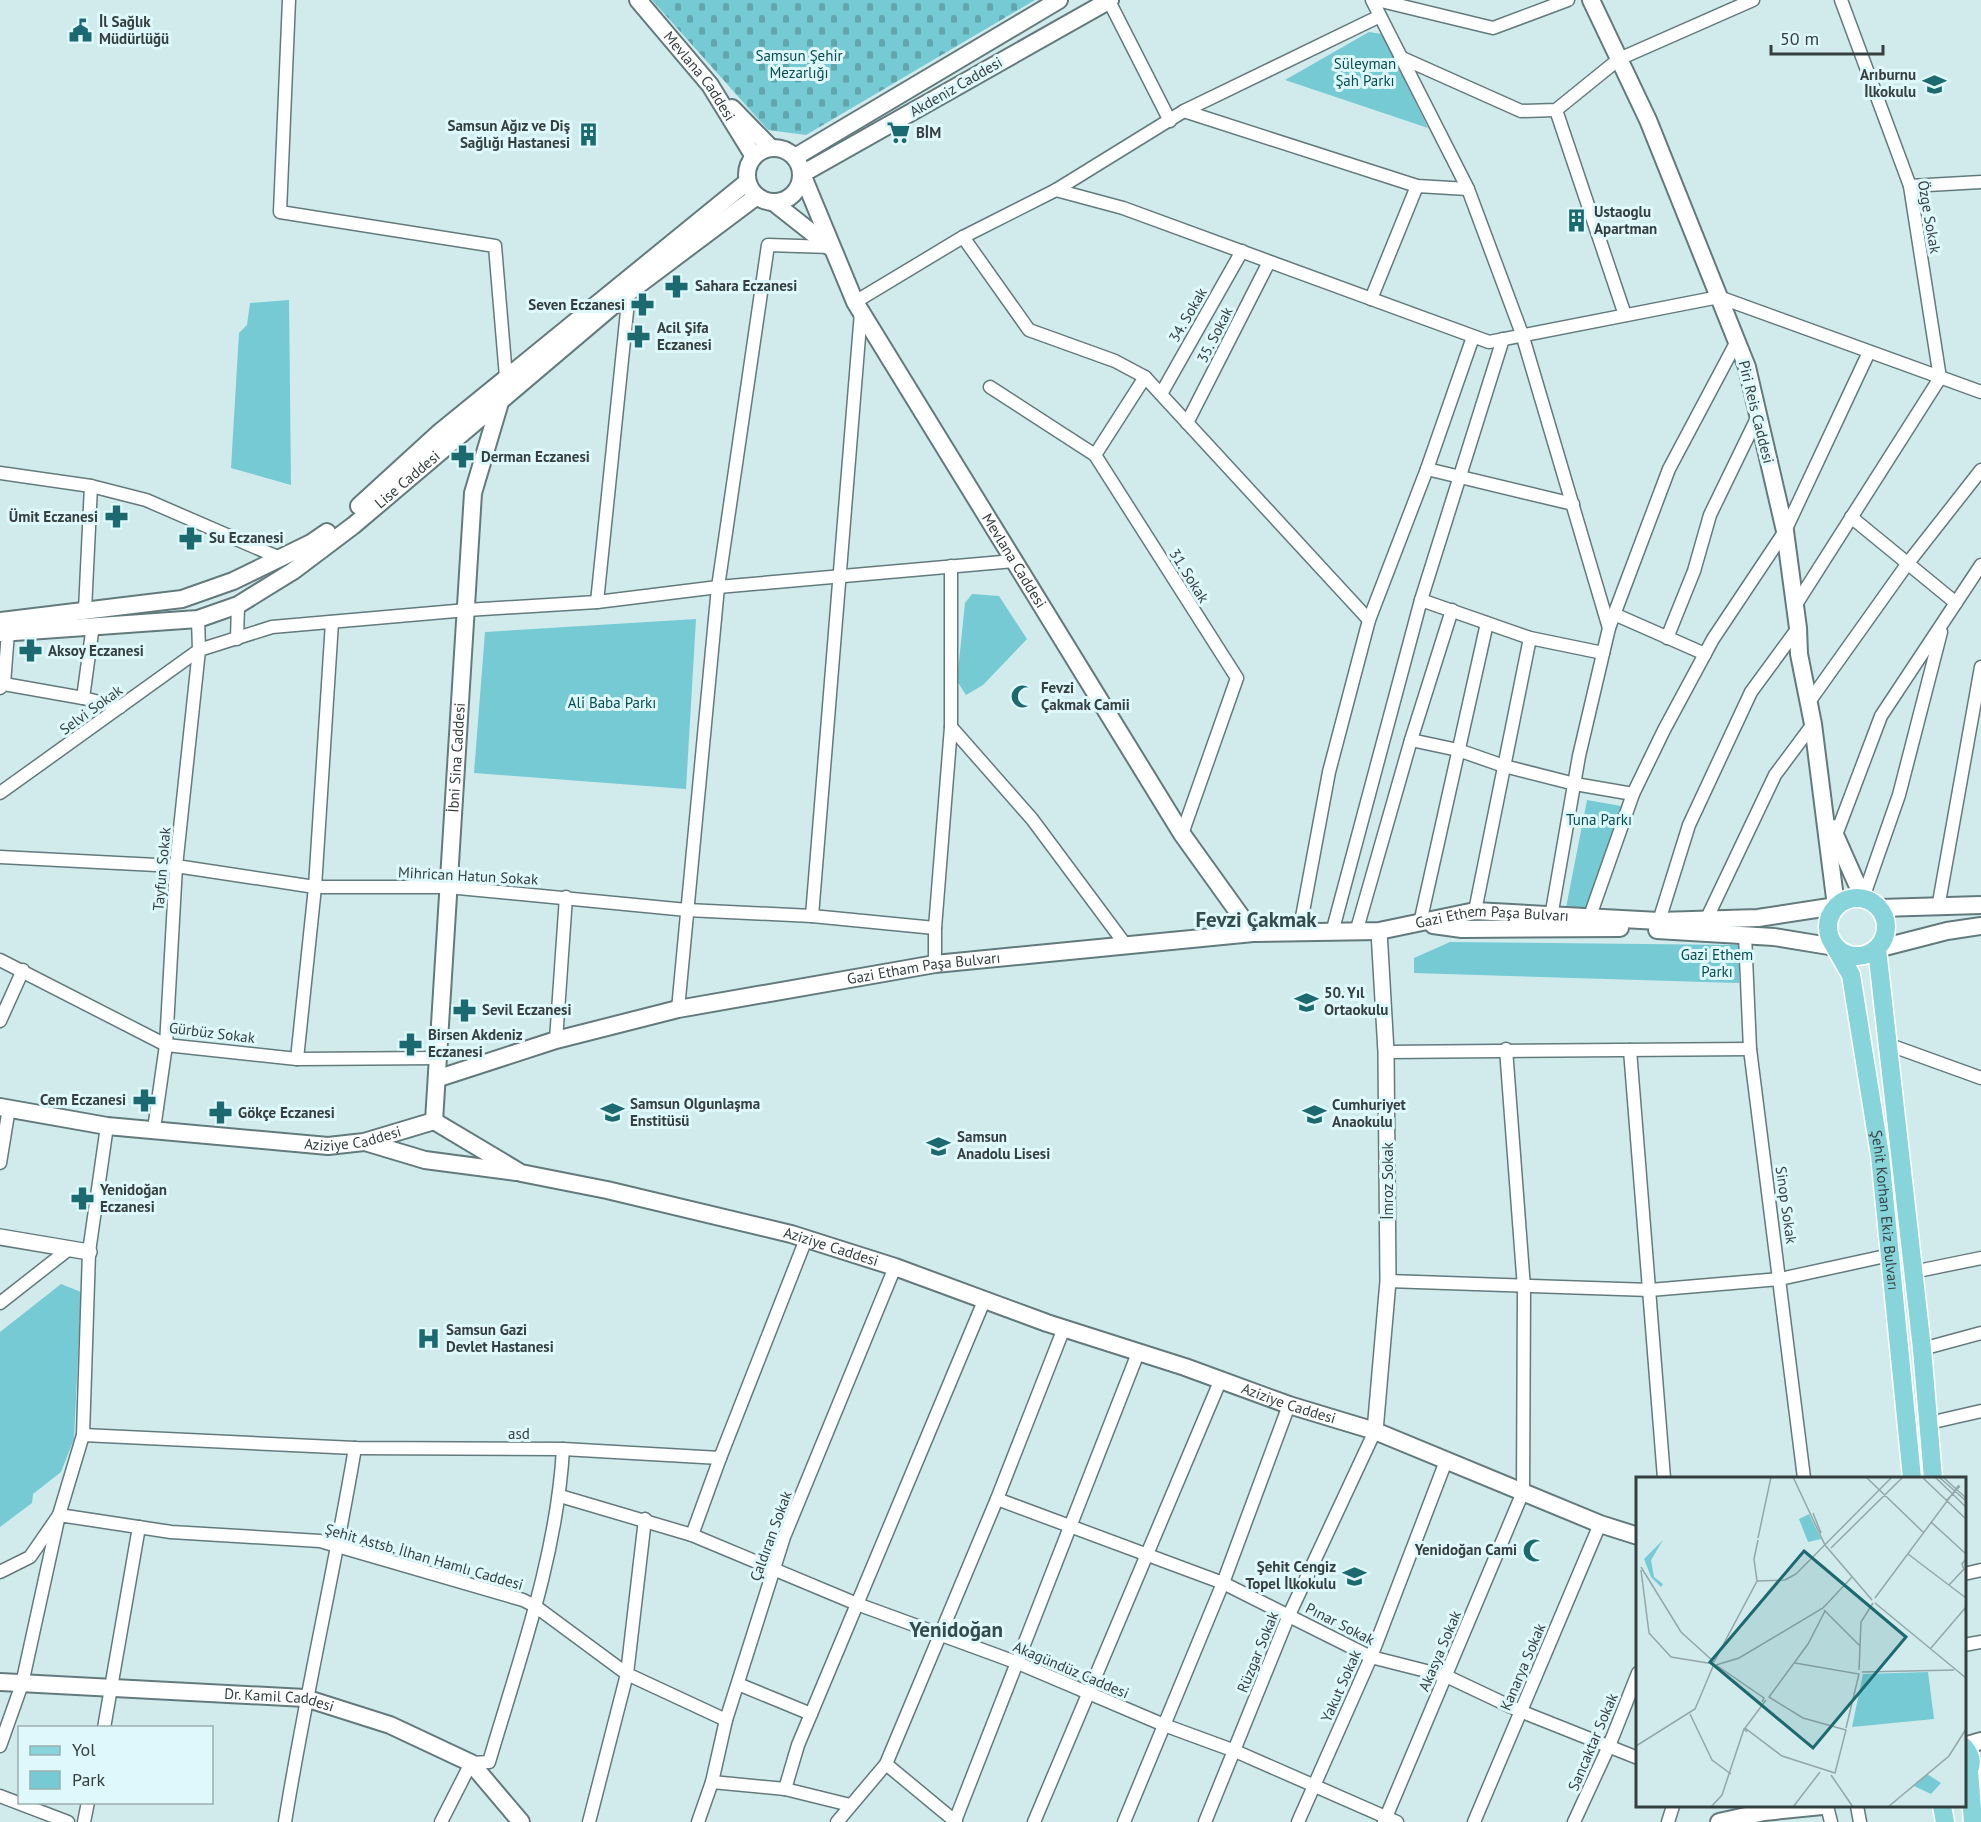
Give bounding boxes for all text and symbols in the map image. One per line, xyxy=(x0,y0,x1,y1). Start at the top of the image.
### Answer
place label: İl Sağlık Müdürlüğü xyxy=(99,12,169,48)
public building icon: İl Sağlık Müdürlüğü xyxy=(68,18,94,44)
scale bar xyxy=(1771,18,1884,56)
street label: Mevlana Caddesi xyxy=(660,27,740,124)
text: 50 m xyxy=(1780,27,1819,50)
park label: Samsun Şehir Mezarlığı xyxy=(755,46,843,82)
street label: Akdeniz Caddesi xyxy=(906,52,1006,121)
park label: Süleyman Şah Parkı xyxy=(1334,54,1396,90)
place label: Arıburnu İlkokulu xyxy=(1860,65,1916,101)
school or university icon: Arıburnu İlkokulu xyxy=(1921,71,1947,97)
place label: Samsun Ağız ve Diş Sağlığı Hastanesi xyxy=(447,116,570,152)
supermarket icon: BİM xyxy=(885,120,911,146)
building icon: Samsun Ağız ve Diş Sağlığı Hastanesi xyxy=(575,122,601,148)
place label: BİM xyxy=(916,123,941,142)
street label: Özge Sokak xyxy=(1914,179,1945,256)
place label: Ustaoglu Apartman xyxy=(1594,202,1657,238)
building icon: Ustaoglu Apartman xyxy=(1563,208,1589,234)
pharmacy icon: Sahara Eczanesi xyxy=(664,273,690,299)
place label: Sahara Eczanesi xyxy=(695,276,797,295)
street label: 34. Sokak xyxy=(1164,283,1211,346)
pharmacy icon: Seven Eczanesi xyxy=(630,292,656,318)
place label: Seven Eczanesi xyxy=(528,295,625,314)
street label: 35. Sokak xyxy=(1192,303,1237,366)
place label: Acil Şifa Eczanesi xyxy=(657,318,712,354)
pharmacy icon: Acil Şifa Eczanesi xyxy=(626,324,652,350)
street label: Piri Reis Caddesi xyxy=(1735,358,1778,465)
pharmacy icon: Derman Eczanesi xyxy=(450,444,476,470)
street label: Lise Caddesi xyxy=(371,446,444,512)
place label: Derman Eczanesi xyxy=(481,447,590,466)
pharmacy icon: Ümit Eczanesi xyxy=(103,504,129,530)
place label: Ümit Eczanesi xyxy=(9,507,98,526)
street label: Mevlana Caddesi xyxy=(978,510,1051,611)
pharmacy icon: Su Eczanesi xyxy=(178,525,204,551)
place label: Su Eczanesi xyxy=(209,528,284,547)
street label: 31. Sokak xyxy=(1165,545,1214,607)
pharmacy icon: Aksoy Eczanesi xyxy=(17,638,43,664)
place label: Aksoy Eczanesi xyxy=(48,641,144,660)
place label: Fevzi Çakmak Camii xyxy=(1041,678,1130,714)
street label: Selvi Sokak xyxy=(56,680,126,739)
mosque icon: Fevzi Çakmak Camii xyxy=(1010,684,1036,710)
park label: Ali Baba Parkı xyxy=(568,693,656,712)
street label: İbni Sina Caddesi xyxy=(443,702,469,813)
park label: Tuna Parkı xyxy=(1566,810,1632,829)
street label: Tayfun Sokak xyxy=(148,825,175,912)
street label: Mihrican Hatun Sokak xyxy=(397,862,539,889)
street label: Gazi Ethem Paşa Bulvarı xyxy=(1413,901,1569,932)
district label: Fevzi Çakmak xyxy=(1195,906,1317,933)
park label: Gazi Ethem Parkı xyxy=(1681,945,1753,981)
street label: Gazi Etham Paşa Bulvarı xyxy=(845,948,1001,988)
place label: 50. Yıl Ortaokulu xyxy=(1324,983,1388,1019)
school or university icon: 50. Yıl Ortaokulu xyxy=(1293,989,1319,1015)
pharmacy icon: Sevil Eczanesi xyxy=(451,997,477,1023)
place label: Sevil Eczanesi xyxy=(482,1000,571,1019)
street label: Gürbüz Sokak xyxy=(168,1018,257,1047)
place label: Birsen Akdeniz Eczanesi xyxy=(428,1025,523,1061)
pharmacy icon: Birsen Akdeniz Eczanesi xyxy=(397,1031,423,1057)
pharmacy icon: Cem Eczanesi xyxy=(131,1087,157,1113)
place label: Cem Eczanesi xyxy=(40,1090,126,1109)
place label: Samsun Olgunlaşma Enstitüsü xyxy=(630,1094,760,1130)
place label: Cumhuriyet Anaokulu xyxy=(1332,1095,1407,1131)
pharmacy icon: Gökçe Eczanesi xyxy=(207,1100,233,1126)
school or university icon: Samsun Olgunlaşma Enstitüsü xyxy=(599,1100,625,1126)
school or university icon: Cumhuriyet Anaokulu xyxy=(1301,1101,1327,1127)
place label: Gökçe Eczanesi xyxy=(238,1103,335,1122)
street label: Aziziye Caddesi xyxy=(304,1121,403,1155)
place label: Samsun Anadolu Lisesi xyxy=(957,1127,1050,1163)
street label: Şehit Korhan Ekiz Bulvarı xyxy=(1867,1129,1903,1291)
school or university icon: Samsun Anadolu Lisesi xyxy=(926,1133,952,1159)
street label: İmroz Sokak xyxy=(1378,1141,1397,1220)
street label: Sinop Sokak xyxy=(1772,1165,1801,1246)
place label: Yenidoğan Eczanesi xyxy=(99,1180,167,1216)
pharmacy icon: Yenidoğan Eczanesi xyxy=(69,1186,95,1212)
street label: Aziziye Caddesi xyxy=(782,1223,881,1270)
place label: Samsun Gazi Devlet Hastanesi xyxy=(446,1320,554,1356)
hospital icon: Samsun Gazi Devlet Hastanesi xyxy=(415,1326,441,1352)
street label: Aziziye Caddesi xyxy=(1239,1378,1338,1428)
street label: asd xyxy=(508,1424,530,1443)
inset map xyxy=(1636,1477,1966,1807)
street label: Çaldıran Sokak xyxy=(745,1487,796,1584)
street label: Şehit Astsb. İlhan Hamlı Caddesi xyxy=(323,1519,525,1594)
mosque icon: Yenidoğan Cami xyxy=(1522,1537,1548,1563)
place label: Yenidoğan Cami xyxy=(1414,1540,1517,1559)
place label: Şehit Cengiz Topel İlkokulu xyxy=(1246,1557,1336,1593)
school or university icon: Şehit Cengiz Topel İlkokulu xyxy=(1341,1563,1367,1589)
street label: Pınar Sokak xyxy=(1303,1598,1379,1649)
street label: Akasya Sokak xyxy=(1414,1607,1465,1694)
street label: Rüzgar Sokak xyxy=(1233,1608,1283,1695)
district label: Yenidoğan xyxy=(908,1616,1003,1643)
street label: Kanarya Sokak xyxy=(1496,1619,1550,1713)
street label: Akagündüz Caddesi xyxy=(1010,1637,1132,1703)
street label: Yakut Sokak xyxy=(1316,1646,1365,1725)
street label: Dr. Kamil Caddesi xyxy=(224,1684,337,1716)
street label: Sancaktar Sokak xyxy=(1563,1689,1622,1794)
legend xyxy=(18,1726,213,1804)
text: Yol xyxy=(72,1738,96,1761)
text: Park xyxy=(72,1768,105,1791)

